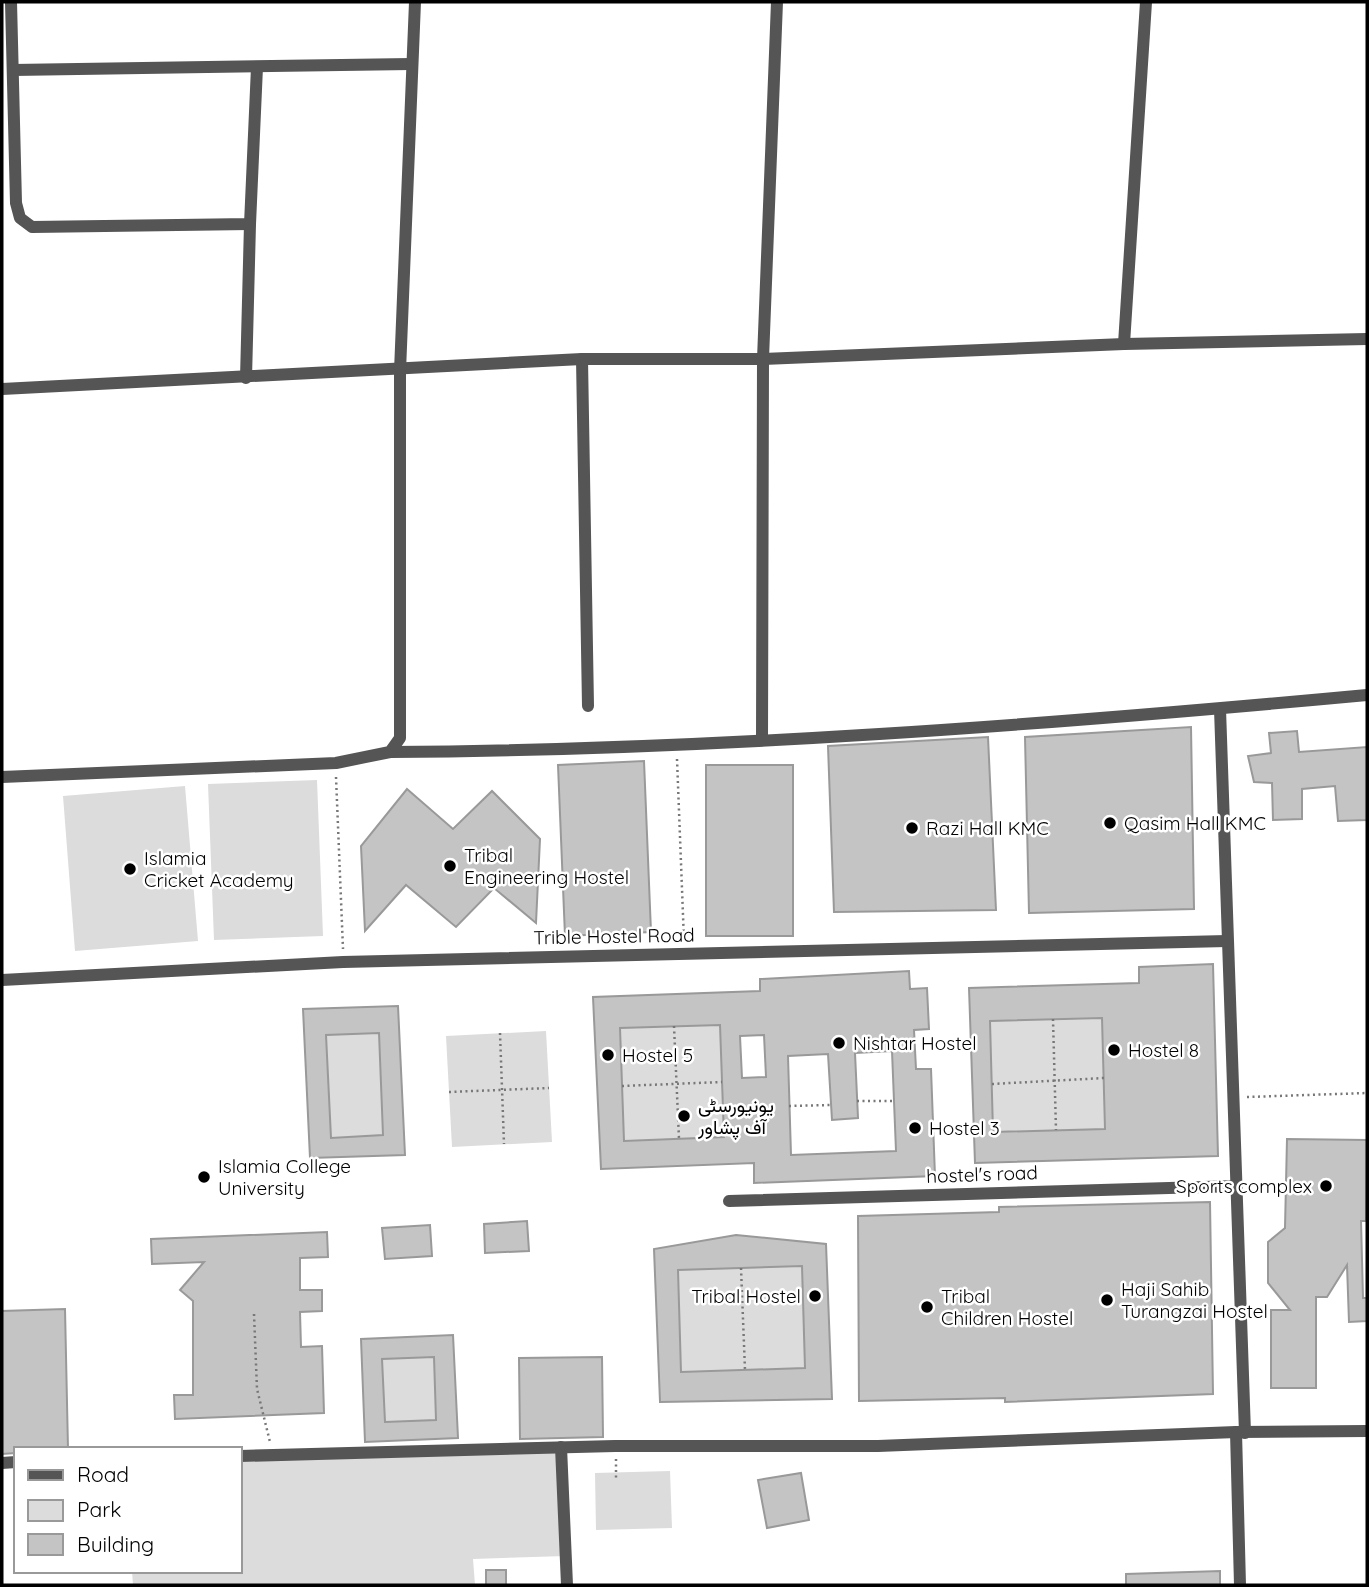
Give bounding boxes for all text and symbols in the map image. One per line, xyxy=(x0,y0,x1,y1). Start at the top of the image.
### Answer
place label: Qasim Hall KMC xyxy=(1124,811,1266,835)
marker: Qasim Hall KMC xyxy=(1102,815,1118,831)
place label: Razi Hall KMC xyxy=(926,816,1049,840)
marker: Razi Hall KMC xyxy=(904,820,920,836)
place label: Tribal Engineering Hostel xyxy=(464,843,629,889)
place label: Islamia Cricket Academy xyxy=(144,846,294,892)
marker: Tribal Engineering Hostel xyxy=(442,858,458,874)
marker: Islamia Cricket Academy xyxy=(122,861,138,877)
street label: Trible Hostel Road xyxy=(533,923,695,949)
place label: Nishtar Hostel xyxy=(853,1031,977,1055)
marker: Nishtar Hostel xyxy=(831,1035,847,1051)
place label: Hostel 8 xyxy=(1128,1038,1199,1062)
marker: Hostel 8 xyxy=(1106,1042,1122,1058)
place label: Hostel 5 xyxy=(622,1043,693,1067)
marker: Hostel 5 xyxy=(600,1047,616,1063)
place label: یونیورسٹی آف پشاور xyxy=(697,1093,774,1141)
marker: یونیورسٹی آف پشاور xyxy=(676,1108,692,1124)
place label: Hostel 3 xyxy=(929,1116,1000,1140)
marker: Hostel 3 xyxy=(907,1120,923,1136)
place label: Islamia College University xyxy=(218,1154,351,1200)
street label: hostel's road xyxy=(926,1160,1038,1188)
marker: Islamia College University xyxy=(196,1169,212,1185)
place label: Sports complex xyxy=(1176,1174,1312,1198)
marker: Sports complex xyxy=(1318,1178,1334,1194)
place label: Haji Sahib Turangzai Hostel xyxy=(1121,1277,1268,1323)
place label: Tribal Hostel xyxy=(691,1284,801,1308)
place label: Tribal Children Hostel xyxy=(941,1284,1073,1330)
marker: Tribal Hostel xyxy=(807,1288,823,1304)
marker: Haji Sahib Turangzai Hostel xyxy=(1099,1292,1115,1308)
marker: Tribal Children Hostel xyxy=(919,1299,935,1315)
legend xyxy=(14,1447,242,1573)
text: Road xyxy=(77,1461,129,1487)
text: Park xyxy=(77,1496,121,1522)
text: Building xyxy=(77,1531,154,1557)

